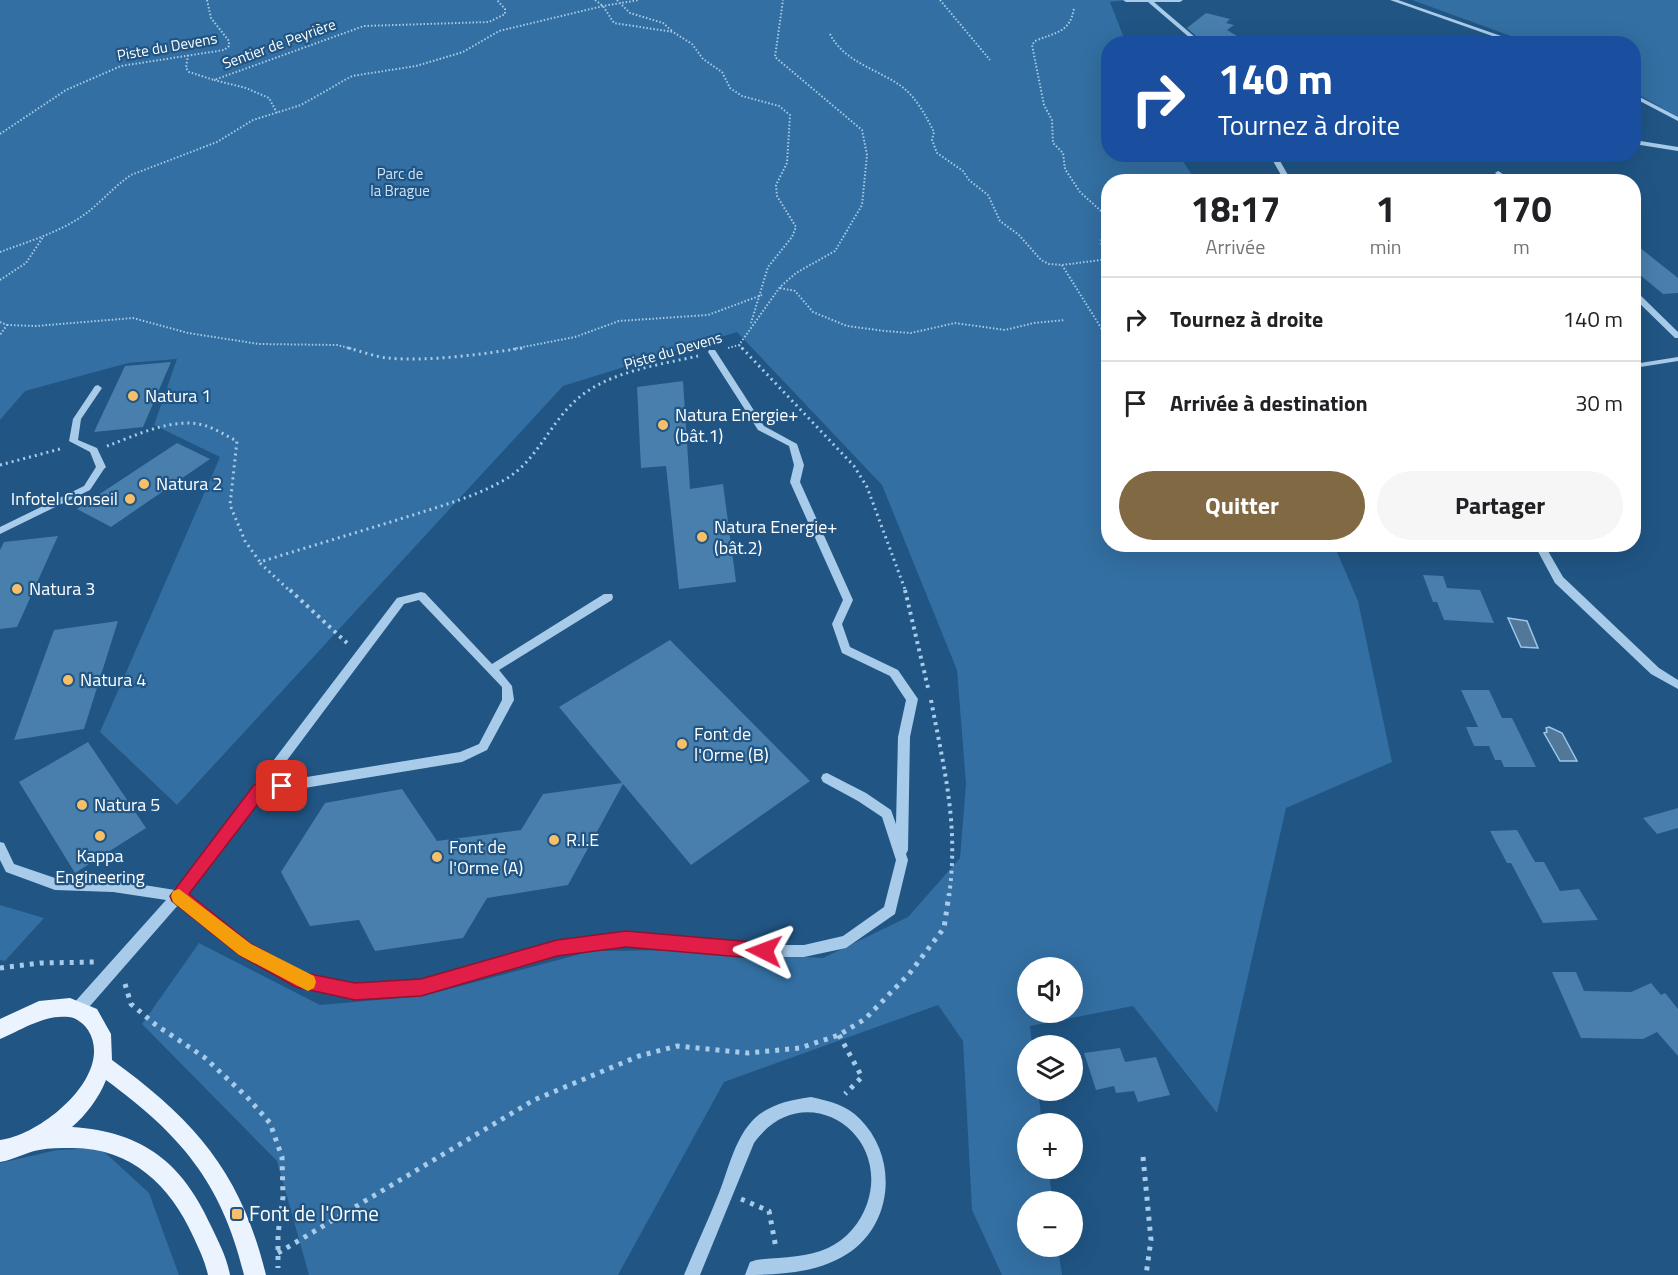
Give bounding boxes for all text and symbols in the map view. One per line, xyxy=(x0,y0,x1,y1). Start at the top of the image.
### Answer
street label: Sentier de Peyrière xyxy=(219,12,339,75)
street label: Piste du Devens xyxy=(115,26,219,67)
text: 140 m xyxy=(1218,46,1333,110)
icon: right xyxy=(1119,60,1197,138)
text: Tournez à droite xyxy=(1218,104,1400,145)
park label: Parc de la Brague xyxy=(370,162,430,202)
text: 18:17 xyxy=(1190,181,1280,236)
text: 1 xyxy=(1376,181,1396,236)
text: 170 xyxy=(1491,181,1552,236)
text: Arrivée xyxy=(1205,231,1265,262)
text: min xyxy=(1370,231,1402,262)
text: m xyxy=(1513,231,1530,262)
text: Tournez à droite xyxy=(1170,302,1323,336)
text: 140 m xyxy=(1563,302,1623,336)
icon: right xyxy=(1119,303,1152,336)
street label: Piste du Devens xyxy=(621,325,725,376)
place label: Natura 1 xyxy=(145,382,211,409)
text: Arrivée à destination xyxy=(1170,386,1368,420)
text: 30 m xyxy=(1575,386,1623,420)
icon: arrive xyxy=(1119,387,1152,420)
marker: Natura 1 xyxy=(126,389,140,403)
place label: Natura Energie+ (bât.1) xyxy=(675,401,798,449)
marker: Natura Energie+ (bât.1) xyxy=(656,418,670,432)
place label: Natura 2 xyxy=(156,470,222,497)
button: Quitter xyxy=(1119,471,1365,540)
button: Partager xyxy=(1377,471,1623,540)
marker: Natura 2 xyxy=(137,477,151,491)
place label: Infotel Conseil xyxy=(11,485,118,512)
marker: Infotel Conseil xyxy=(123,492,137,506)
place label: Natura Energie+ (bât.2) xyxy=(714,513,837,561)
marker: Natura Energie+ (bât.2) xyxy=(695,530,709,544)
place label: Natura 3 xyxy=(29,575,95,602)
marker: Natura 3 xyxy=(10,582,24,596)
place label: Natura 4 xyxy=(80,666,146,693)
marker: Natura 4 xyxy=(61,673,75,687)
place label: Font de l'Orme (B) xyxy=(694,720,769,768)
marker: Font de l'Orme (B) xyxy=(675,737,689,751)
pin xyxy=(256,760,307,811)
icon: arrive xyxy=(265,769,298,802)
place label: Natura 5 xyxy=(94,791,160,818)
marker: Natura 5 xyxy=(75,798,89,812)
place label: R.I.E xyxy=(566,826,599,853)
marker: Kappa Engineering xyxy=(93,829,107,843)
place label: Font de l'Orme (A) xyxy=(449,833,523,881)
marker: R.I.E xyxy=(547,833,561,847)
place label: Kappa Engineering xyxy=(55,842,145,890)
marker: Font de l'Orme (A) xyxy=(430,850,444,864)
position arrow xyxy=(732,919,796,983)
map controls xyxy=(1017,957,1083,1257)
button: sound xyxy=(1017,957,1083,1023)
button: layers xyxy=(1017,1035,1083,1101)
button: + xyxy=(1017,1113,1083,1179)
button: − xyxy=(1017,1191,1083,1257)
place label: Font de l'Orme xyxy=(249,1197,379,1229)
marker: Font de l'Orme xyxy=(230,1207,244,1221)

